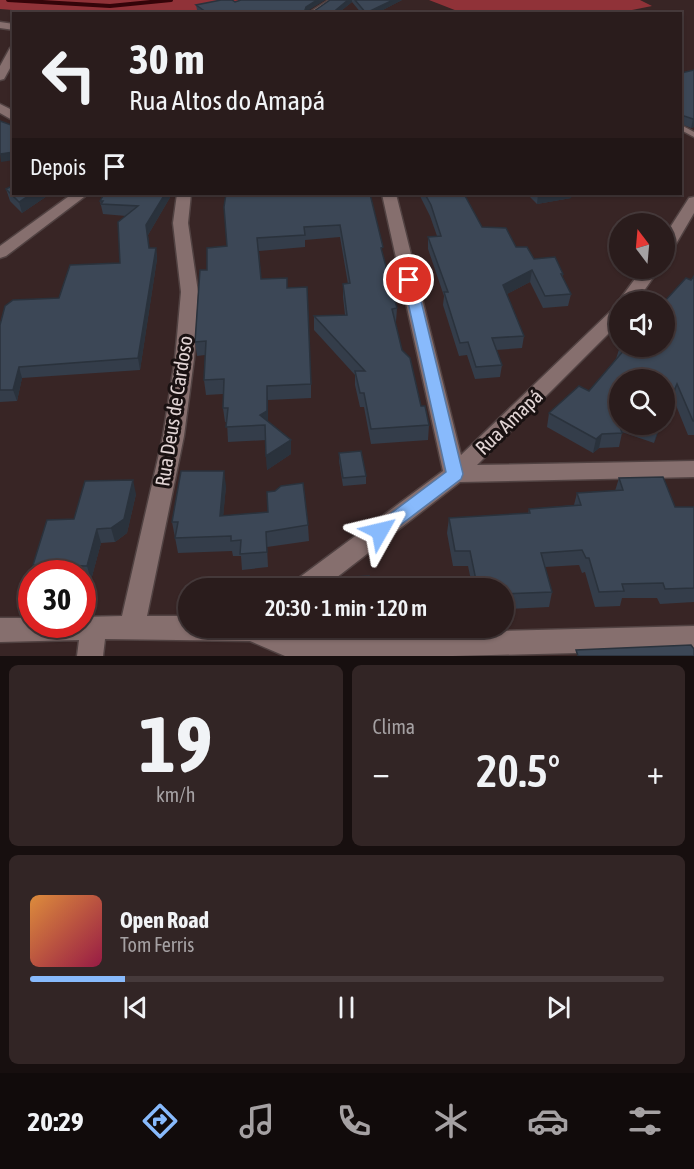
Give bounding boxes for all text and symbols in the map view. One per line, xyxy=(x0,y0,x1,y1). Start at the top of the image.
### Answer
text: 30 m xyxy=(129,35,204,83)
icon: left xyxy=(30,36,108,114)
text: Rua Altos do Amapá xyxy=(129,85,325,116)
icon: arrive xyxy=(98,150,131,183)
text: Depois xyxy=(30,154,86,180)
north arrow xyxy=(609,213,675,279)
map controls xyxy=(609,213,675,435)
pin xyxy=(383,254,434,305)
icon: arrive xyxy=(392,263,425,296)
button: sound xyxy=(609,291,675,357)
street label: Rua Deus de Cardoso xyxy=(150,334,197,488)
button: search xyxy=(609,369,675,435)
street label: Rua Amapá xyxy=(470,384,547,459)
position arrow xyxy=(348,499,412,563)
speed limit sign: 30 xyxy=(18,560,96,638)
text: 20:30 · 1 min · 120 m xyxy=(265,595,427,621)
text: 19 xyxy=(139,699,212,789)
text: Clima xyxy=(373,715,415,738)
text: 20.5° xyxy=(476,745,560,797)
text: − xyxy=(373,753,390,791)
text: + xyxy=(647,753,664,791)
text: km/h xyxy=(156,783,196,806)
text: Open Road xyxy=(120,907,209,933)
text: Tom Ferris xyxy=(120,933,194,956)
icon: previous xyxy=(119,991,152,1024)
icon: pause xyxy=(330,991,363,1024)
icon: next xyxy=(542,991,575,1024)
icon: directions xyxy=(139,1100,181,1142)
icon: music xyxy=(236,1100,278,1142)
icon: phone xyxy=(333,1100,375,1142)
icon: climate xyxy=(430,1100,472,1142)
icon: car xyxy=(527,1100,569,1142)
icon: filters xyxy=(624,1100,666,1142)
text: 20:29 xyxy=(28,1106,84,1137)

